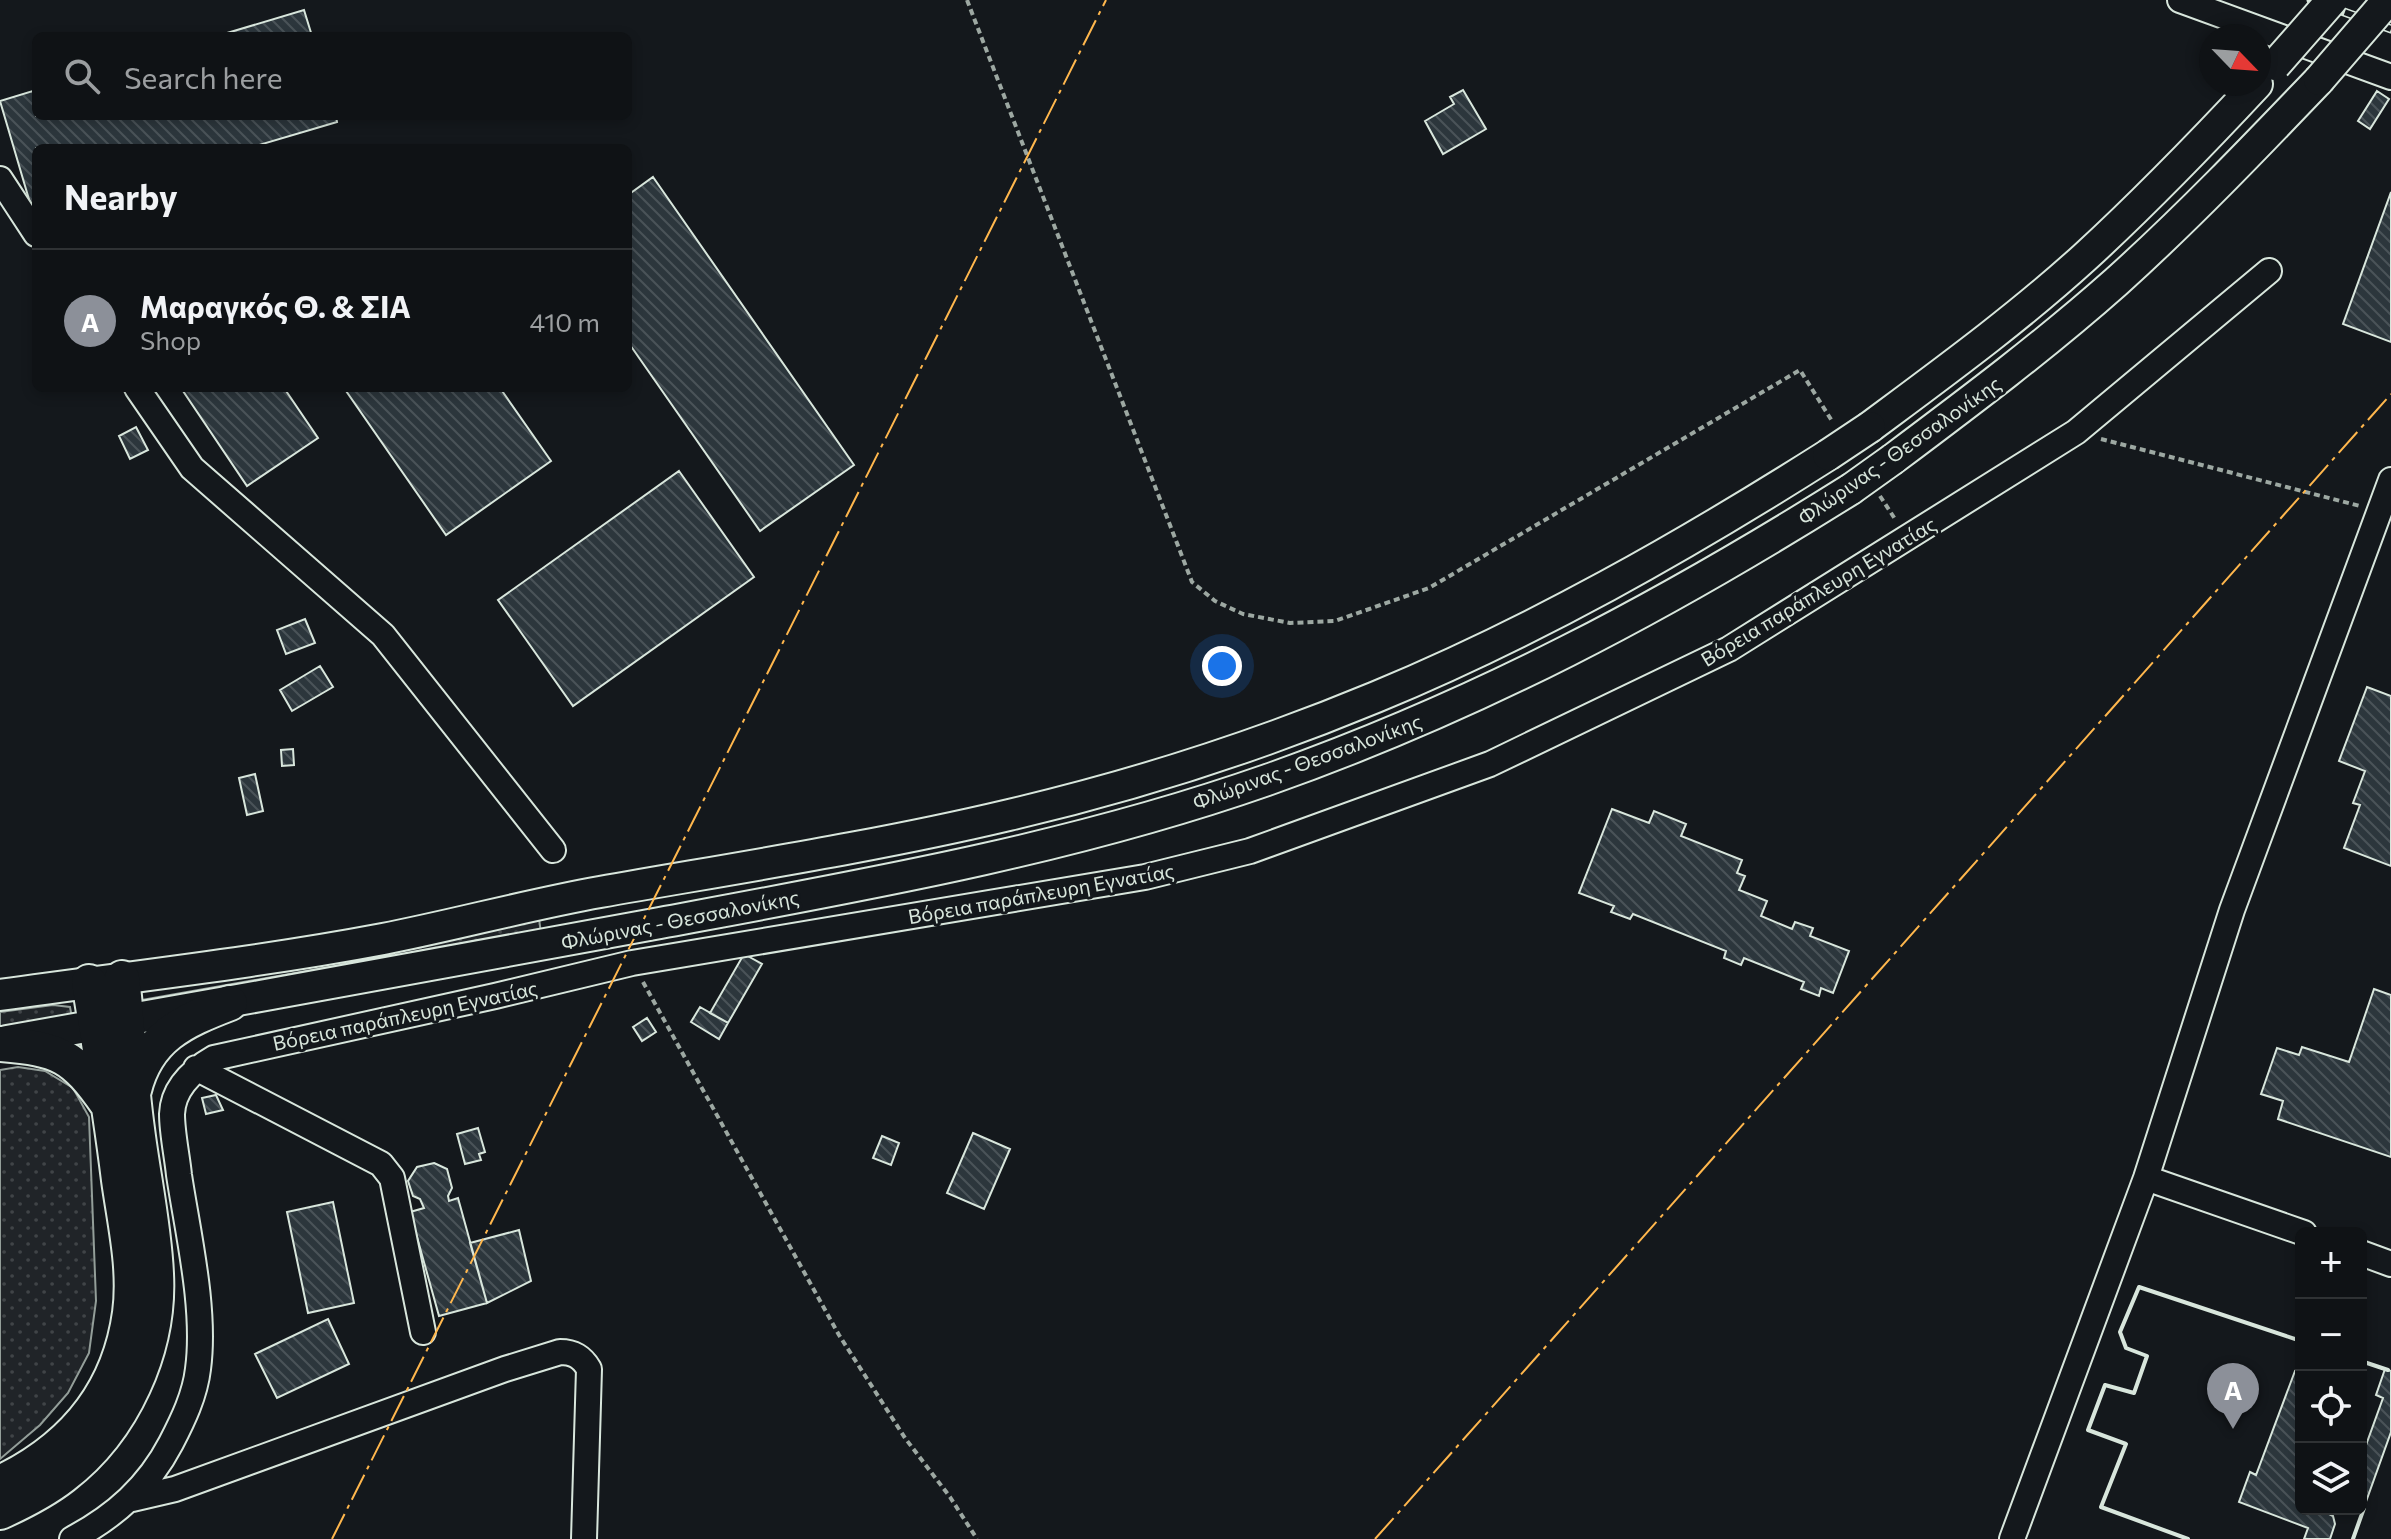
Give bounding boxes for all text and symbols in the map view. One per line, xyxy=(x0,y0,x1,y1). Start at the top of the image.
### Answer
north arrow xyxy=(2199,24,2271,96)
search box xyxy=(32,32,632,120)
icon: search xyxy=(60,54,104,98)
text: Search here xyxy=(124,58,283,95)
text: Nearby xyxy=(64,175,178,217)
text: Μαραγκός Θ. & ΣΙΑ xyxy=(140,287,411,324)
text: A xyxy=(81,306,99,337)
text: 410 m xyxy=(529,306,600,337)
text: Shop xyxy=(140,324,201,355)
street label: Φλώρινας - Θεσσαλονίκης xyxy=(1793,371,2005,529)
street label: Βόρεια παράπλευρη Εγνατίας xyxy=(1696,511,1940,671)
your location xyxy=(1202,646,1242,686)
street label: Φλώρινας - Θεσσαλονίκης xyxy=(1189,708,1425,814)
street label: Βόρεια παράπλευρη Εγνατίας xyxy=(906,858,1176,928)
street label: Φλώρινας - Θεσσαλονίκης xyxy=(559,884,801,954)
street label: Βόρεια παράπλευρη Εγνατίας xyxy=(270,975,540,1055)
map controls xyxy=(2295,1227,2367,1515)
button: + xyxy=(2295,1227,2367,1299)
button: − xyxy=(2295,1299,2367,1371)
pin: A xyxy=(2207,1363,2259,1429)
button: locate xyxy=(2295,1371,2367,1443)
button: layers xyxy=(2295,1443,2367,1515)

